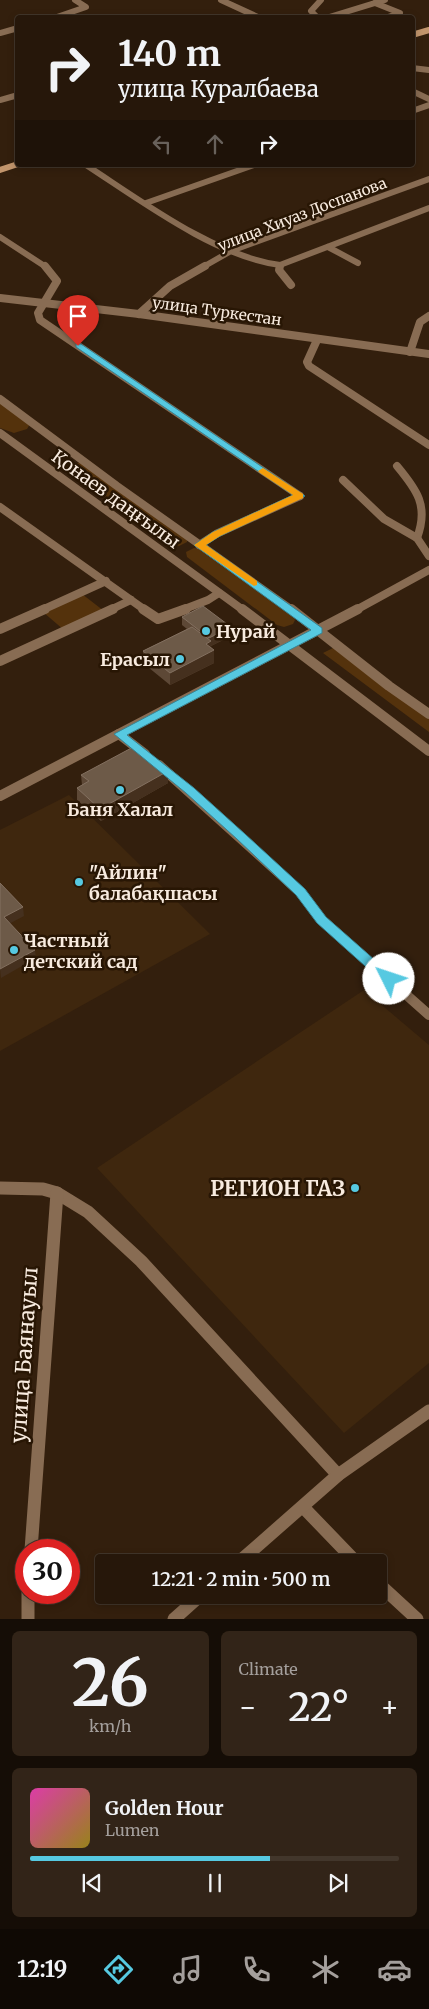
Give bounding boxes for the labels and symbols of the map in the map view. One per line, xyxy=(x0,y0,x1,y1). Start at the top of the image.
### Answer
street label: улица Хиуаз Доспанова xyxy=(215,173,389,255)
street label: улица Туркестан xyxy=(151,293,283,329)
pin xyxy=(57,295,99,346)
street label: Қонаев даңғылы xyxy=(47,445,185,553)
place label: Нурай xyxy=(216,620,276,643)
marker: Нурай xyxy=(200,625,212,637)
place label: Ерасыл xyxy=(100,648,170,671)
marker: Ерасыл xyxy=(174,653,186,665)
marker: Баня Халал xyxy=(114,784,126,796)
place label: Баня Халал xyxy=(67,798,173,821)
place label: "Айлин" балабақшасы xyxy=(89,861,218,905)
marker: "Айлин" балабақшасы xyxy=(73,876,85,888)
place label: Частный детский сад xyxy=(23,929,138,973)
marker: Частный детский сад xyxy=(8,944,20,956)
position arrow xyxy=(362,952,414,1004)
place label: РЕГИОН ГАЗ xyxy=(210,1175,345,1202)
marker: РЕГИОН ГАЗ xyxy=(349,1182,361,1194)
street label: улица Баянауыл xyxy=(4,1266,44,1444)
speed limit sign: 30 xyxy=(15,1539,80,1604)

